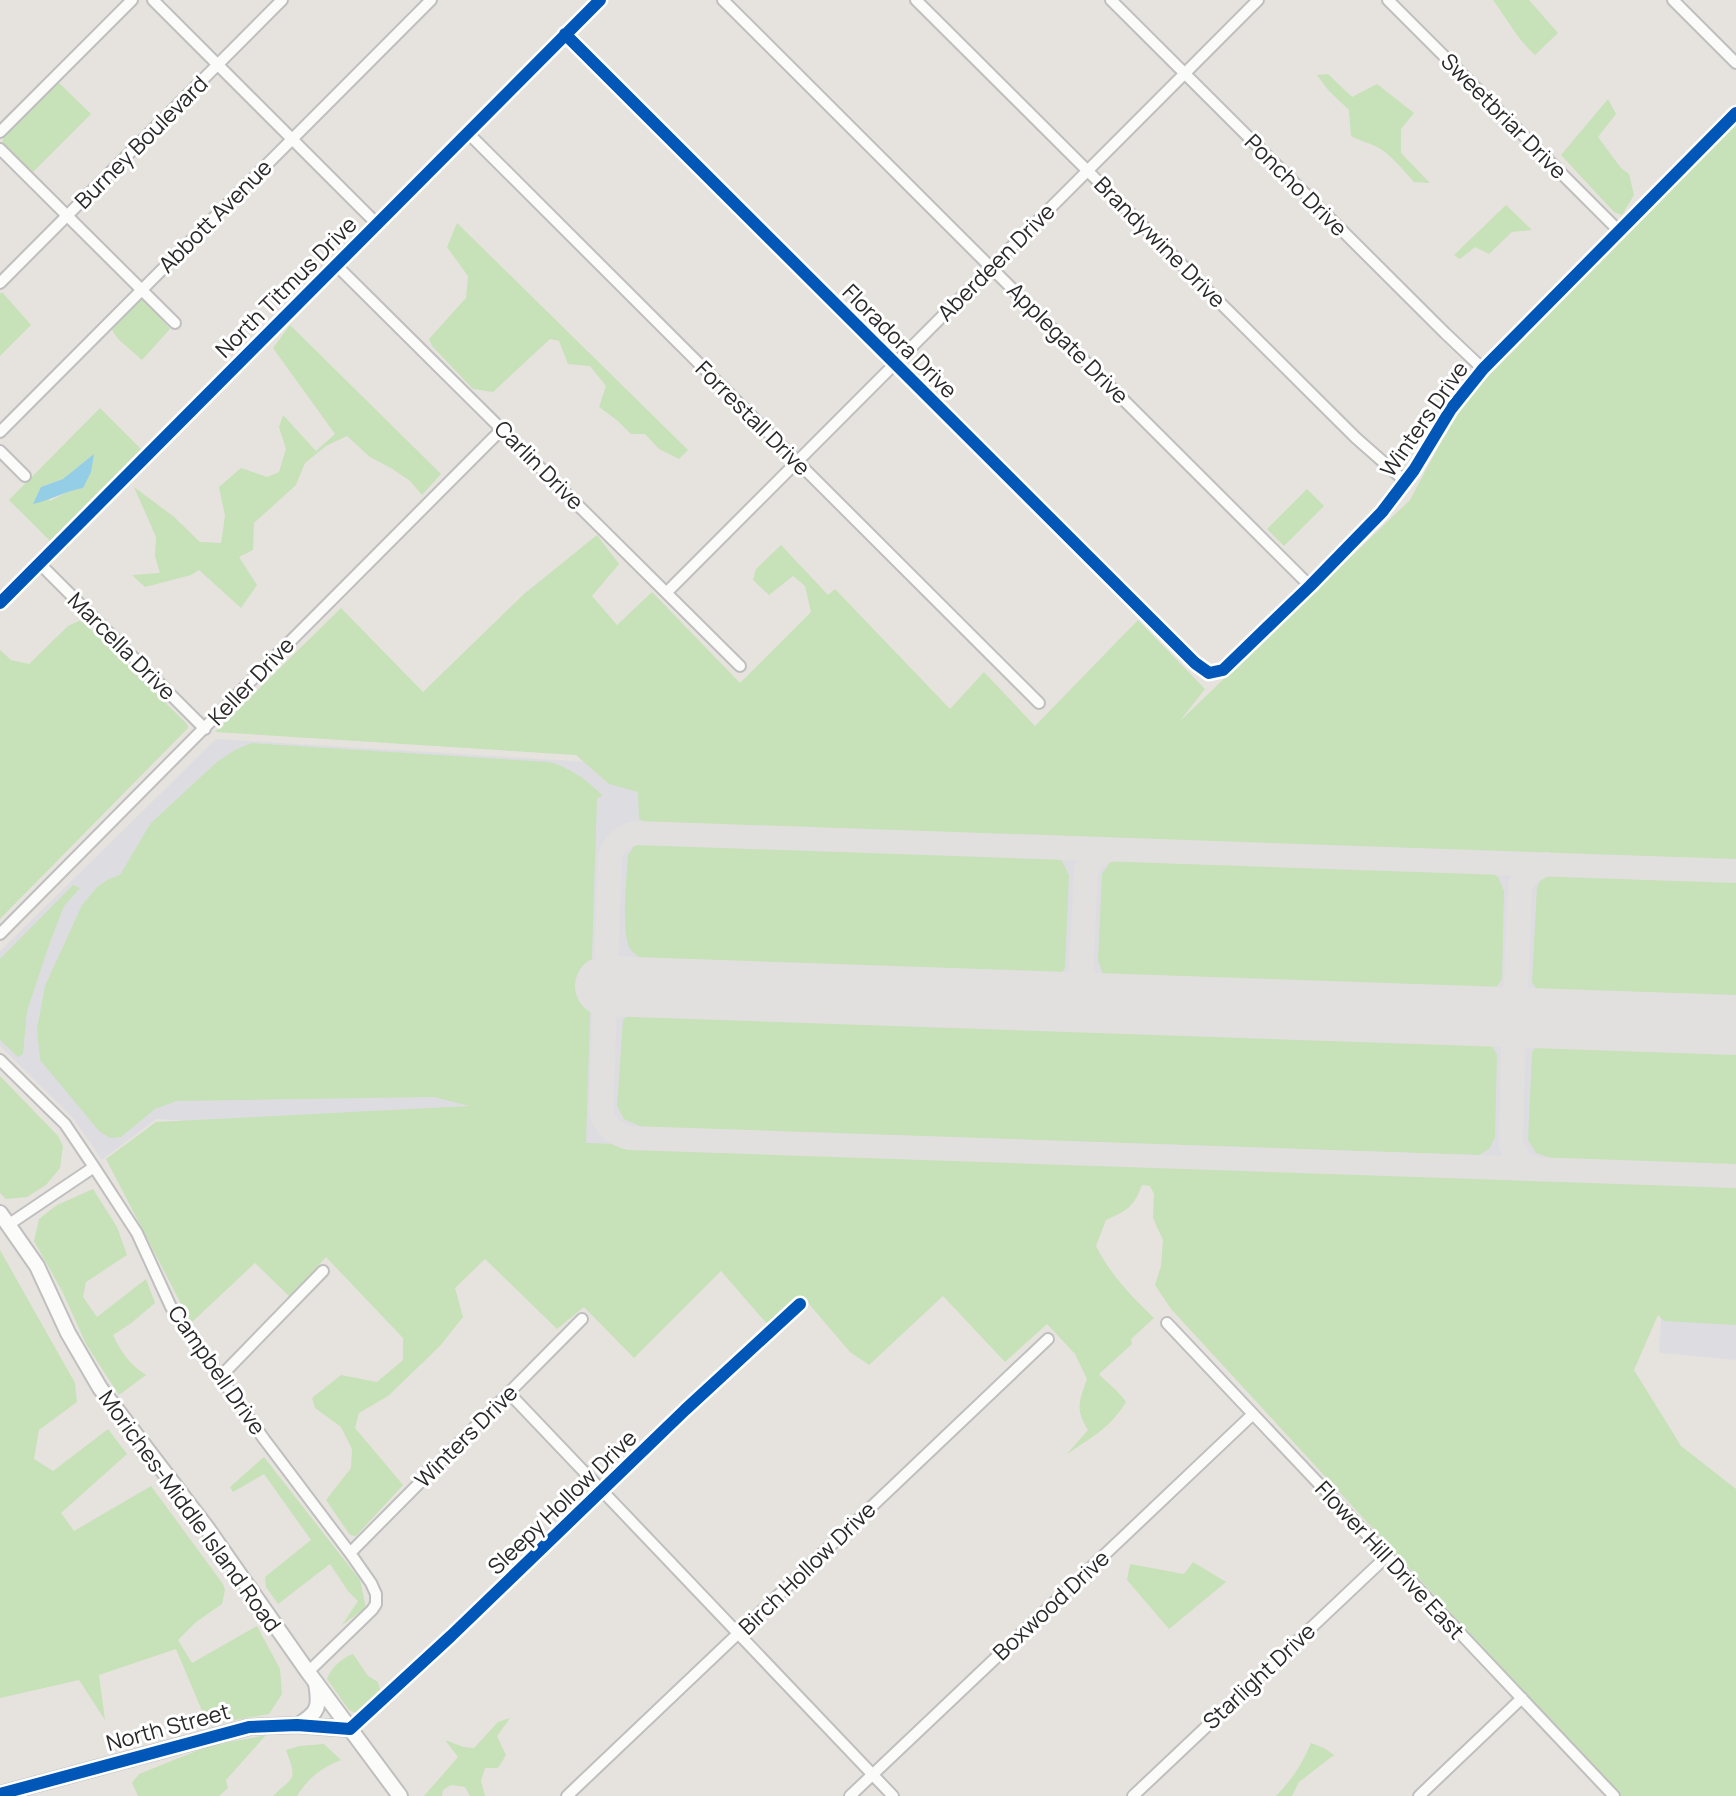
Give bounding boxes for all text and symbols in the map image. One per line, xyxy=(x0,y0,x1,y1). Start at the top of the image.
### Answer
street label: Sweetbriar Drive xyxy=(1434,46,1574,186)
street label: Burney Boulevard xyxy=(68,69,214,215)
street label: Poncho Drive xyxy=(1238,127,1354,243)
street label: Abbott Avenue xyxy=(152,153,278,279)
street label: Brandywine Drive xyxy=(1088,170,1232,314)
street label: Aberdeen Drive xyxy=(931,197,1061,327)
street label: North Titmus Drive xyxy=(209,210,363,364)
street label: Applegate Drive xyxy=(1001,276,1135,410)
street label: Floradora Drive xyxy=(836,277,964,405)
street label: Forrestall Drive xyxy=(689,354,817,482)
street label: Winters Drive xyxy=(1373,355,1475,483)
street label: Carlin Drive xyxy=(488,414,590,516)
street label: Marcella Drive xyxy=(61,585,183,707)
street label: Keller Drive xyxy=(201,630,301,732)
street label: Campbell Drive xyxy=(161,1299,273,1441)
street label: Winters Drive xyxy=(408,1378,524,1494)
street label: Moriches-Middle Island Road xyxy=(92,1384,288,1638)
street label: Sleepy Hollow Drive xyxy=(481,1423,643,1581)
street label: Flower Hill Drive East xyxy=(1309,1474,1471,1646)
street label: Birch Hollow Drive xyxy=(732,1495,882,1641)
street label: Boxwood Drive xyxy=(986,1543,1116,1667)
street label: Starlight Drive xyxy=(1196,1616,1322,1736)
street label: North Street xyxy=(103,1696,233,1758)

